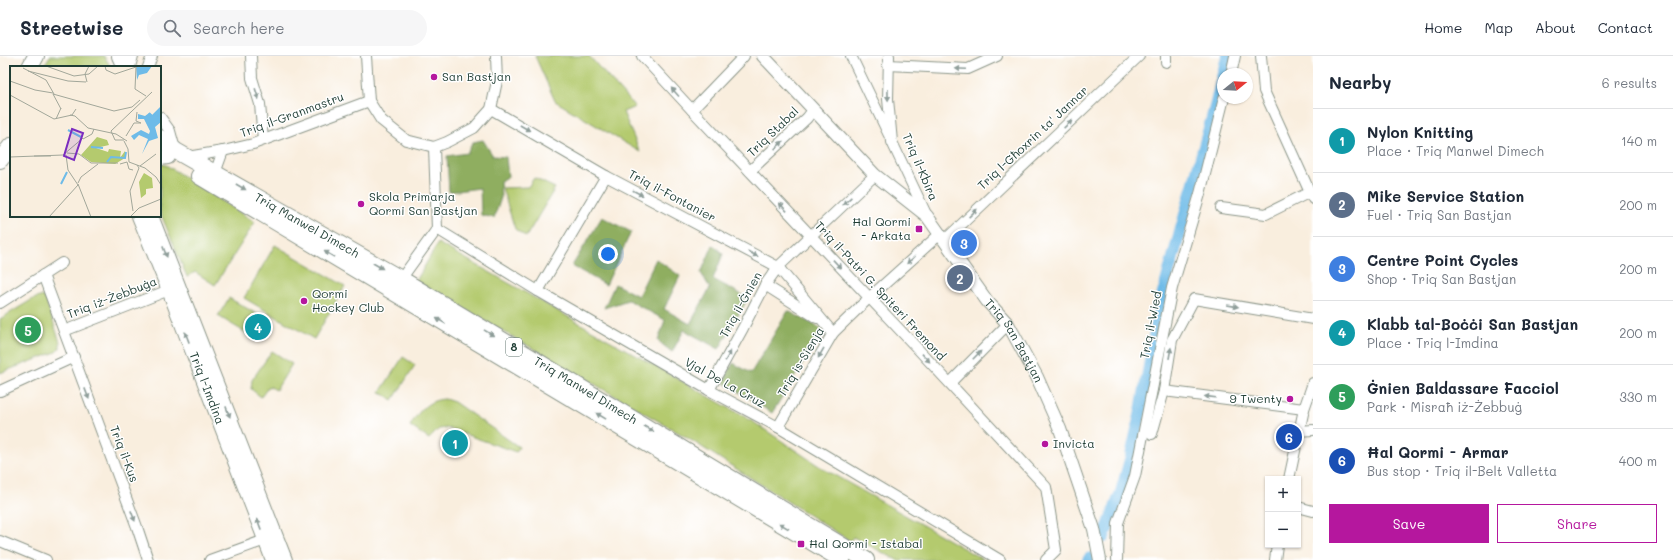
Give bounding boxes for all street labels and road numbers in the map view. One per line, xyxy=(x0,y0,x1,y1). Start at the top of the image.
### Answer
street label: Triq l-Għoxrin ta' Jannar xyxy=(974,82,1091,193)
street label: Triq il-Granmastru xyxy=(237,88,346,140)
street label: Triq Stabal xyxy=(743,103,801,160)
street label: Triq il-Kbira xyxy=(900,130,942,203)
street label: Triq il-Fontanier xyxy=(626,165,719,225)
street label: Triq Manwel Dimech xyxy=(252,188,363,261)
street label: Triq il-Patri G. Spiteri Fremond xyxy=(812,217,950,364)
street label: Triq il-Ġnien xyxy=(715,269,765,340)
street label: Triq iż-Żebbuġa xyxy=(64,273,159,322)
street label: Triq il-Wied xyxy=(1136,289,1165,360)
street label: Triq San Bastjan xyxy=(982,295,1047,385)
street label: Triq is-Sienja xyxy=(773,324,827,399)
road number: 8 xyxy=(506,338,522,356)
street label: Triq l-Imdina xyxy=(187,349,229,426)
street label: Triq Manwel Dimech xyxy=(531,352,641,427)
street label: Vjal De La Cruz xyxy=(682,353,769,411)
street label: Triq il-Kus xyxy=(107,423,143,484)

